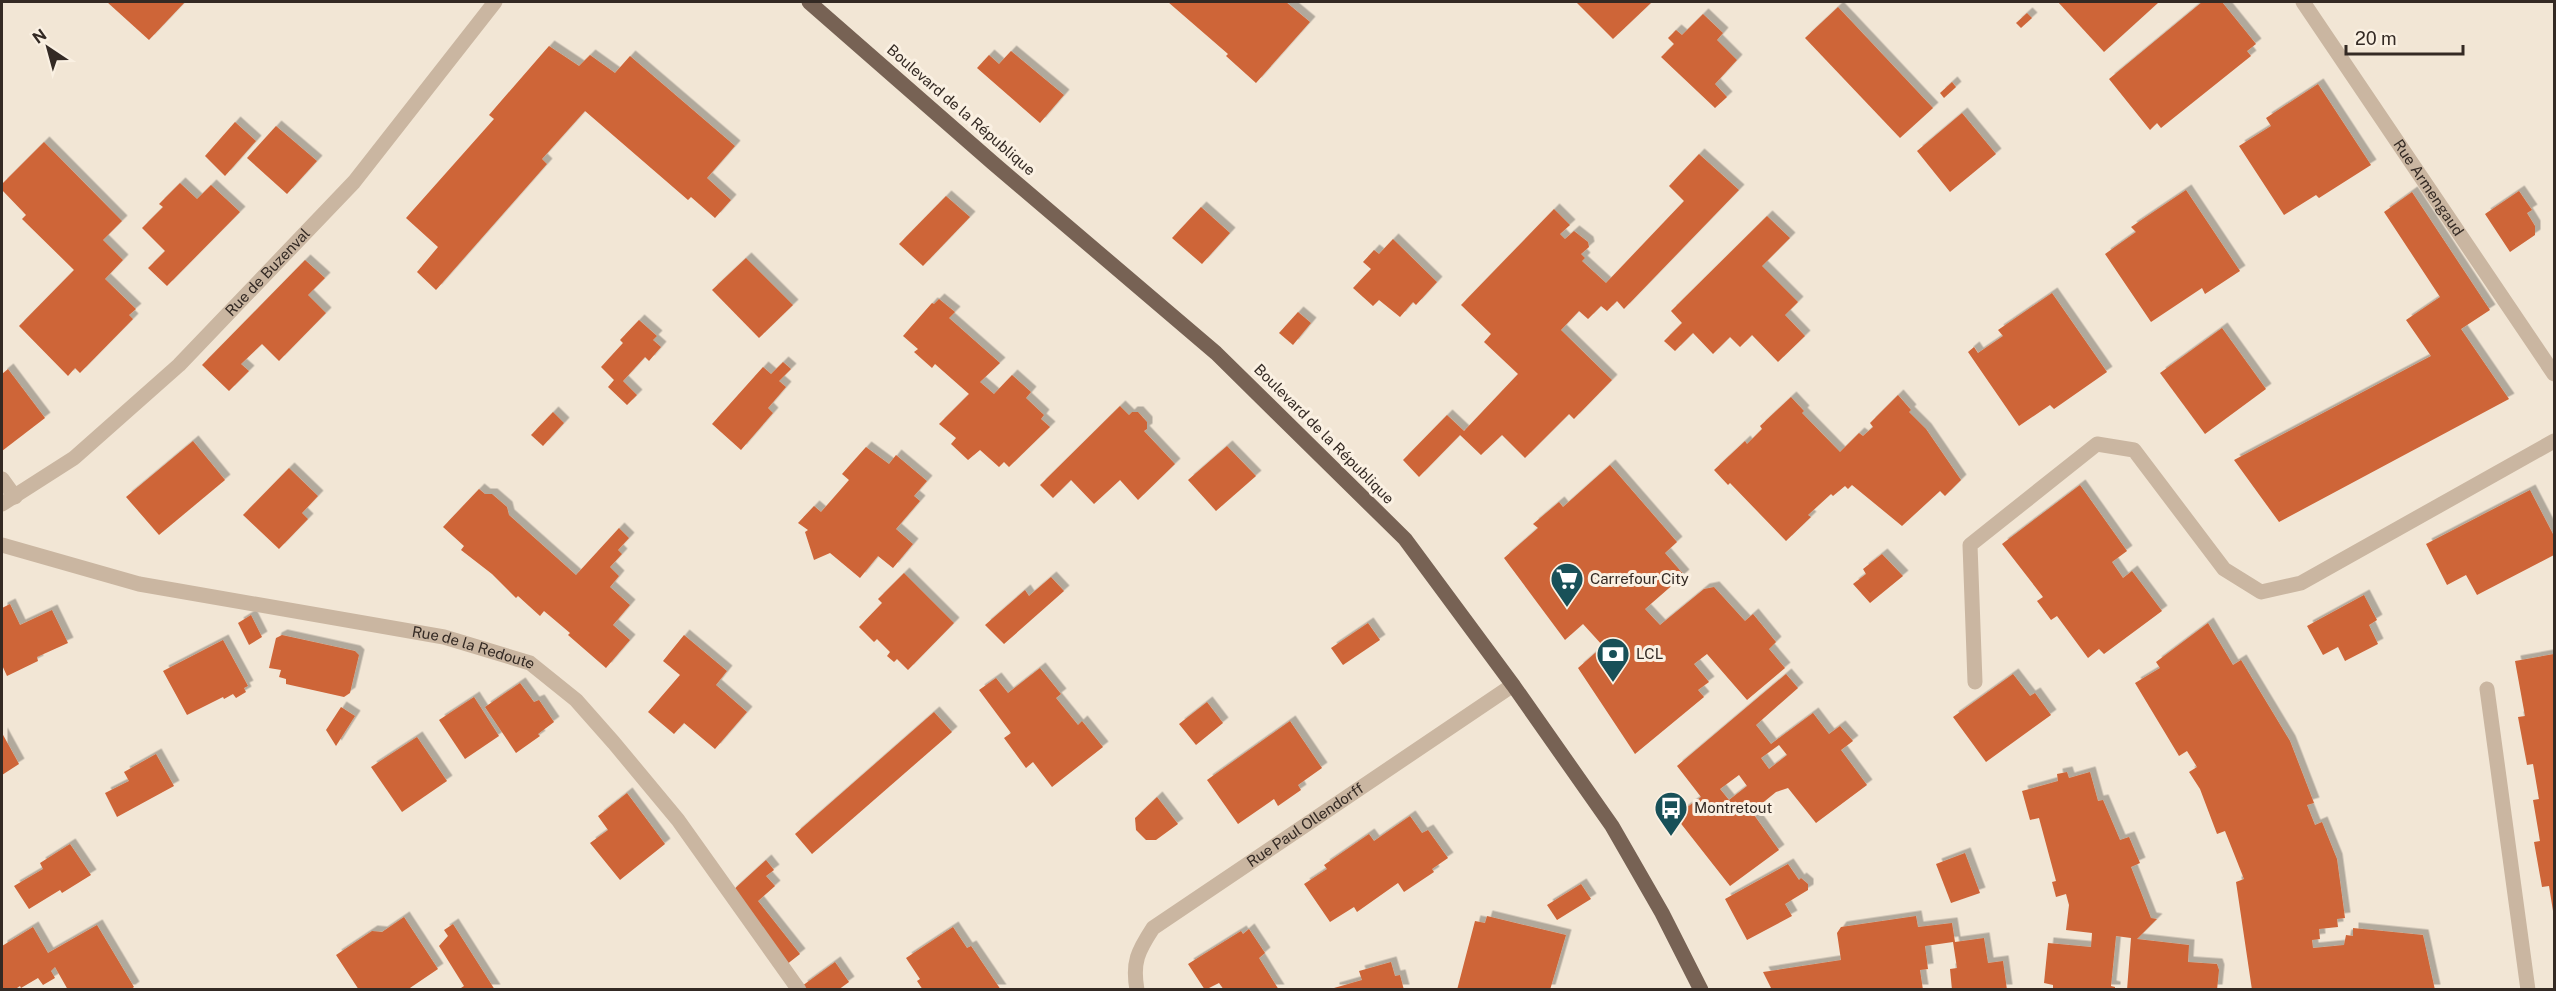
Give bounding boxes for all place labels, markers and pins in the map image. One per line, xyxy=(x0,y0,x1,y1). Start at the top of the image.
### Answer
supermarket icon: Carrefour City xyxy=(1549,561,1585,608)
place label: Carrefour City xyxy=(1590,570,1689,587)
bank icon: LCL xyxy=(1595,636,1631,683)
place label: LCL xyxy=(1636,645,1663,662)
bus stop icon: Montretout xyxy=(1653,790,1689,837)
place label: Montretout xyxy=(1694,799,1773,816)

